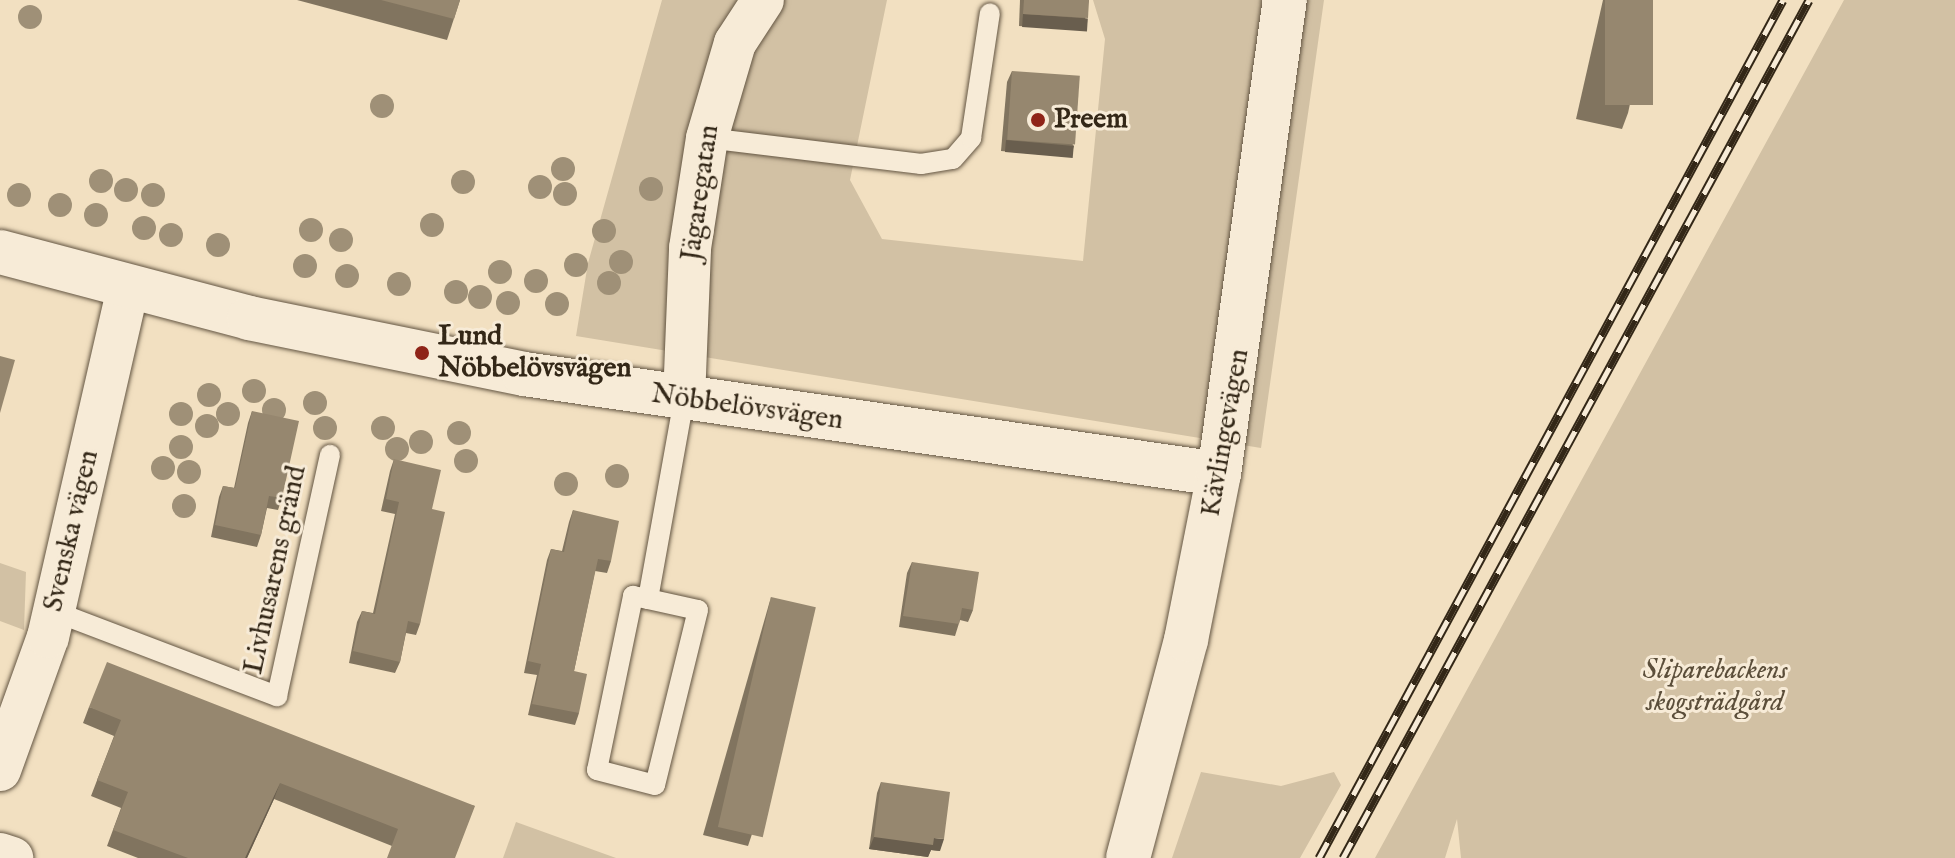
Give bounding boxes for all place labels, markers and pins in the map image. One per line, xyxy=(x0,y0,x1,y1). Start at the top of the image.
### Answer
place label: Preem xyxy=(1054,103,1128,137)
marker: Preem xyxy=(1029,111,1047,129)
place label: Lund Nöbbelövsvägen xyxy=(438,320,631,386)
marker: Lund Nöbbelövsvägen xyxy=(413,344,431,362)

